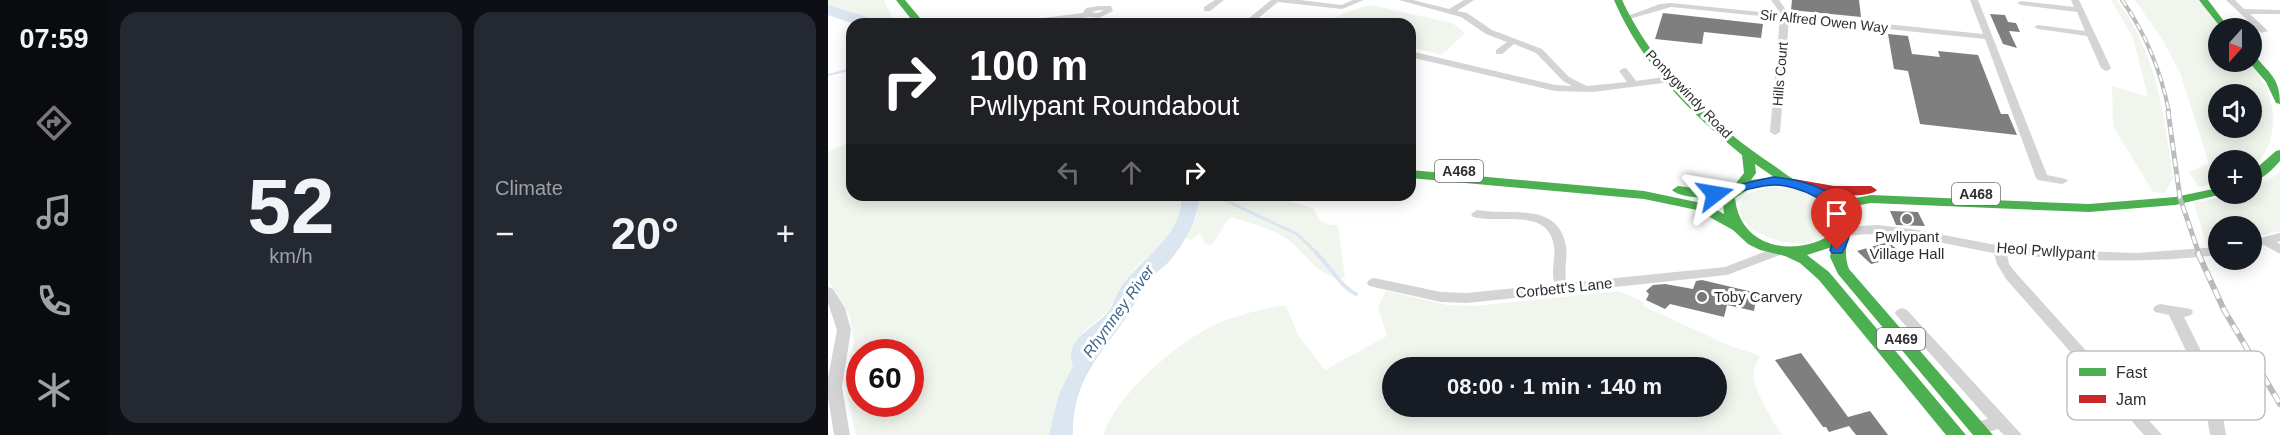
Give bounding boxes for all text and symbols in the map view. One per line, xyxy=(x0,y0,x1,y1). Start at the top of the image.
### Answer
street label: Sir Alfred Owen Way xyxy=(1759,6,1889,36)
north arrow xyxy=(2208,18,2262,72)
map controls xyxy=(2208,18,2262,270)
text: 07:59 xyxy=(19,24,89,54)
street label: Hills Court xyxy=(1769,41,1791,107)
icon: right xyxy=(870,42,948,120)
text: 100 m xyxy=(969,42,1088,89)
street label: Pontygwindy Road xyxy=(1643,46,1735,142)
button: sound xyxy=(2208,84,2262,138)
text: Pwllypant Roundabout xyxy=(969,91,1239,121)
icon: directions xyxy=(33,102,75,144)
button: + xyxy=(2208,150,2262,204)
icon: left xyxy=(1052,156,1085,189)
icon: ahead xyxy=(1115,156,1148,189)
icon: right xyxy=(1178,156,1211,189)
road number: A468 xyxy=(1435,160,1483,182)
text: 52 xyxy=(248,162,334,250)
position arrow xyxy=(1683,162,1747,226)
text: Climate xyxy=(495,177,563,199)
road number: A468 xyxy=(1952,183,2000,205)
pin xyxy=(1811,188,1862,250)
icon: music xyxy=(33,191,75,233)
icon: arrive xyxy=(1820,197,1853,230)
text: 20° xyxy=(611,208,679,259)
marker: Pwllypant Village Hall xyxy=(1900,212,1914,226)
text: − xyxy=(495,215,514,252)
text: + xyxy=(776,215,795,252)
button: − xyxy=(2208,216,2262,270)
place label: Pwllypant Village Hall xyxy=(1870,228,1944,262)
street label: Heol Pwllypant xyxy=(1996,239,2097,262)
text: km/h xyxy=(269,245,313,267)
water label: Rhymney River xyxy=(1079,262,1158,361)
street label: Corbett's Lane xyxy=(1515,274,1613,301)
icon: phone xyxy=(33,280,75,322)
place label: Toby Carvery xyxy=(1714,288,1803,305)
marker: Toby Carvery xyxy=(1695,290,1709,304)
road number: A469 xyxy=(1877,328,1925,350)
speed limit sign: 60 xyxy=(846,339,924,417)
legend xyxy=(2067,351,2265,420)
text: Fast xyxy=(2116,364,2148,381)
icon: climate xyxy=(33,369,75,411)
text: 08:00 · 1 min · 140 m xyxy=(1447,374,1662,399)
text: Jam xyxy=(2116,391,2146,408)

